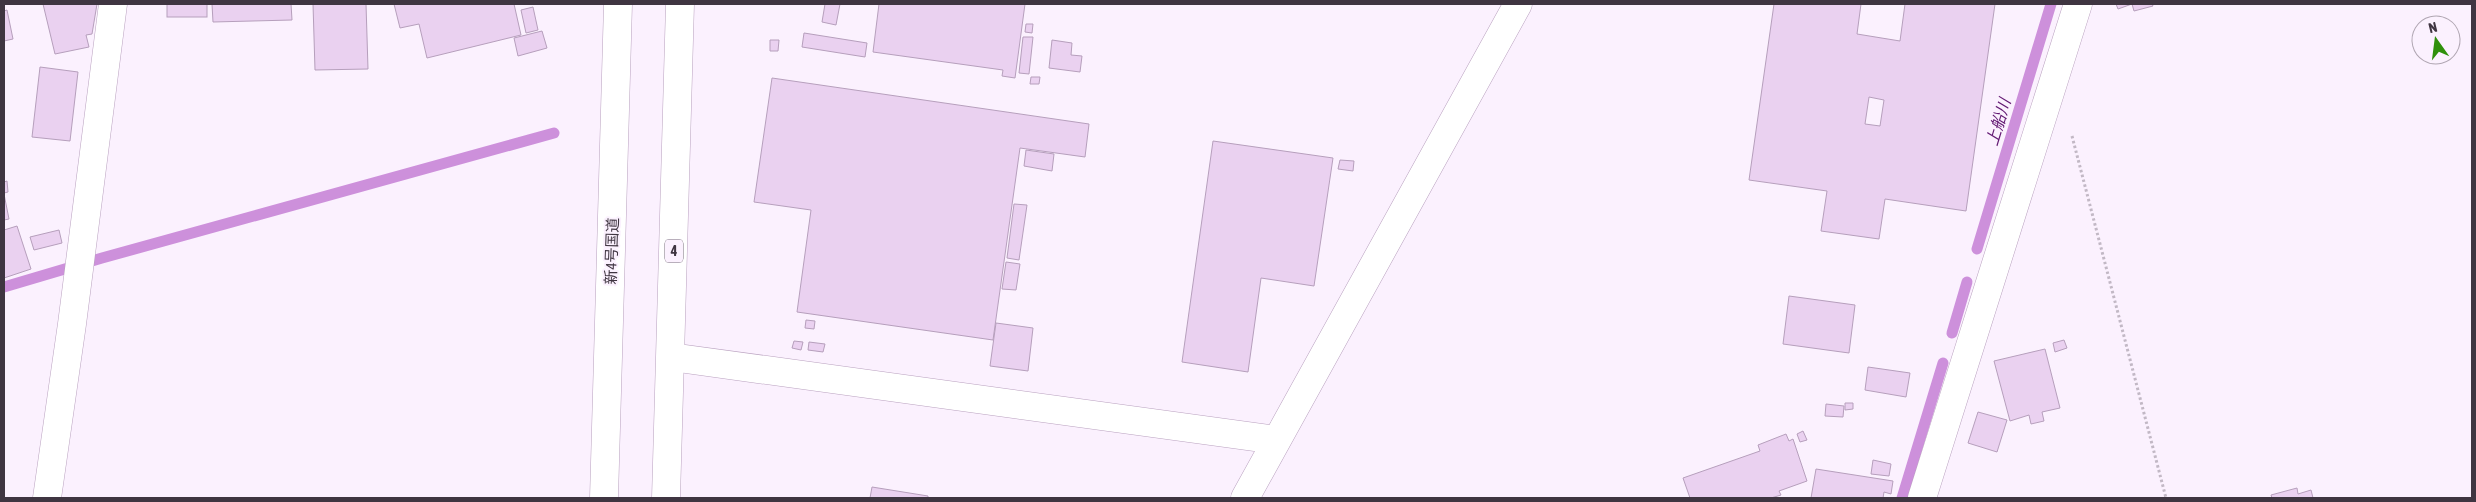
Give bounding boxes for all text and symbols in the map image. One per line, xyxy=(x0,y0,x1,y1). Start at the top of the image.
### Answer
north arrow xyxy=(2411,15,2461,65)
text: N xyxy=(2427,19,2439,36)
water label: 上船川 xyxy=(1982,95,2014,148)
street label: 新4号国道 xyxy=(602,217,621,285)
road number: 4 xyxy=(665,240,683,262)

